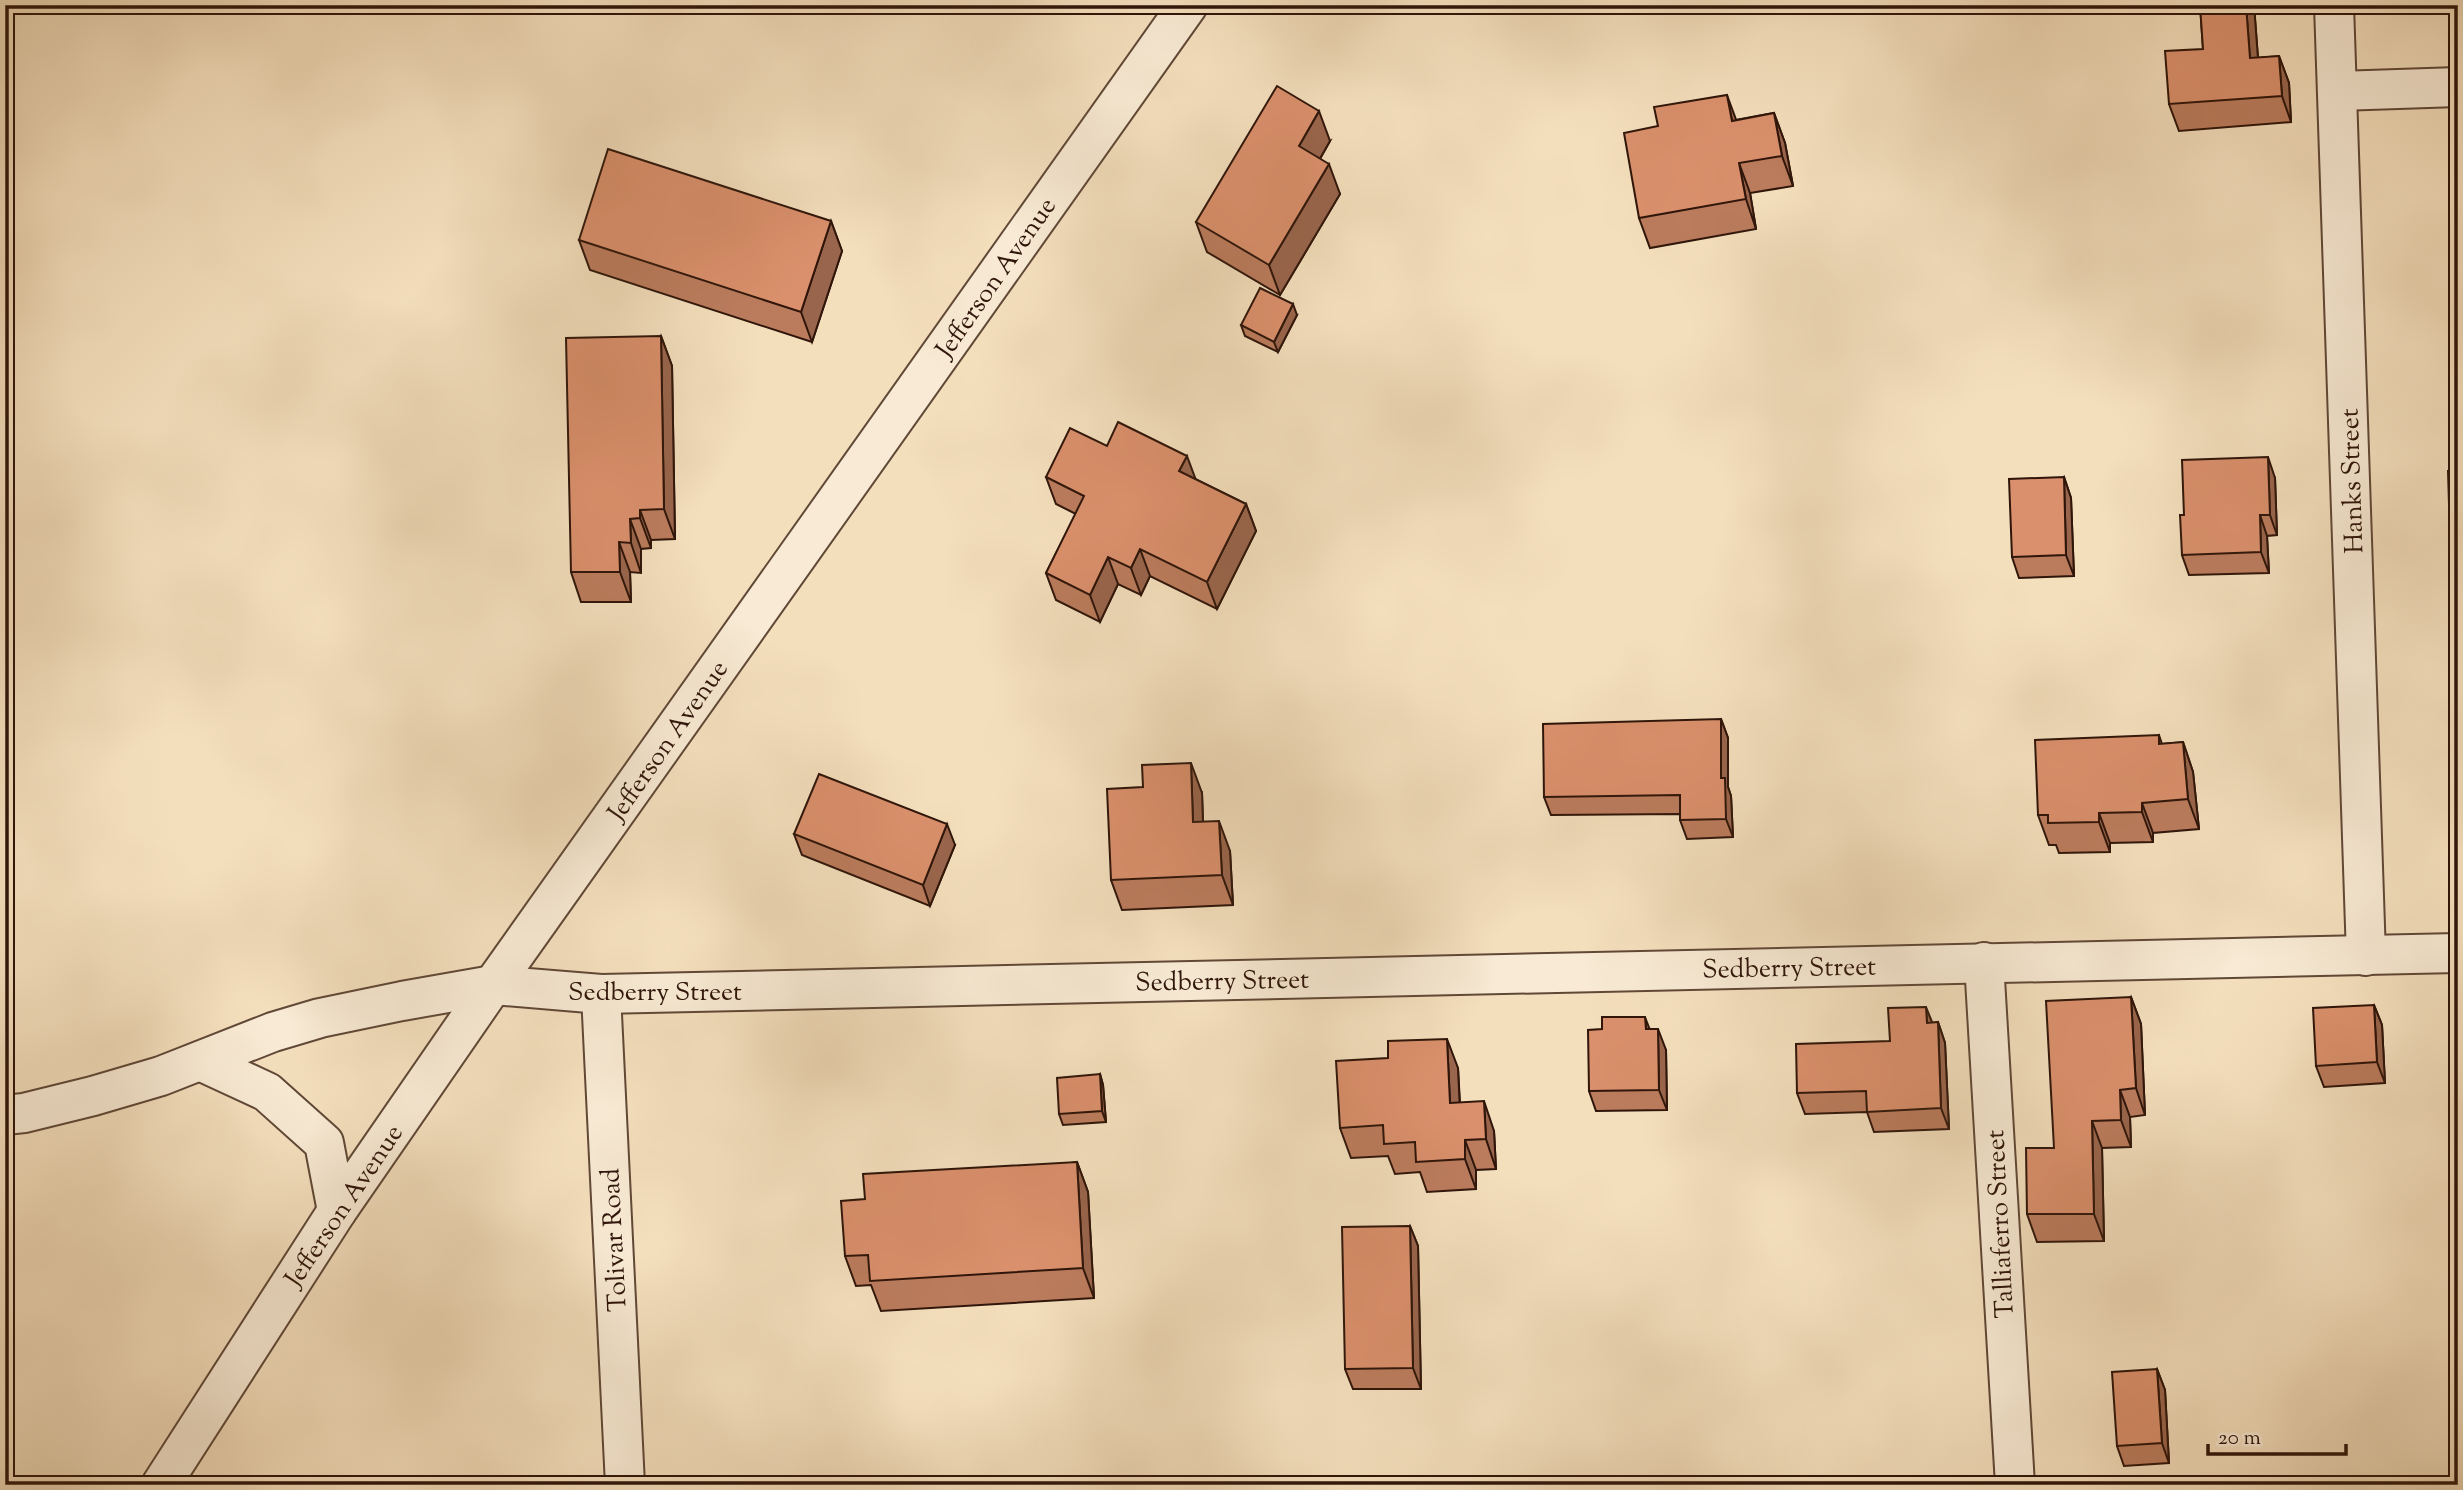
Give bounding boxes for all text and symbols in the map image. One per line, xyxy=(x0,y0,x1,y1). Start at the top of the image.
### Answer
street label: Jefferson Avenue xyxy=(927,190,1066,368)
street label: Hanks Street xyxy=(2332,408,2375,554)
street label: Jefferson Avenue xyxy=(599,653,738,831)
street label: Sedberry Street xyxy=(1702,949,1876,990)
street label: Sedberry Street xyxy=(1135,962,1309,1003)
street label: Sedberry Street xyxy=(568,975,742,1012)
street label: Jefferson Avenue xyxy=(276,1118,413,1297)
street label: Talliaferro Street xyxy=(1978,1129,2025,1319)
street label: Tolivar Road xyxy=(593,1167,638,1313)
scale bar xyxy=(2208,1413,2346,1457)
text: 20 m xyxy=(2218,1424,2261,1454)

